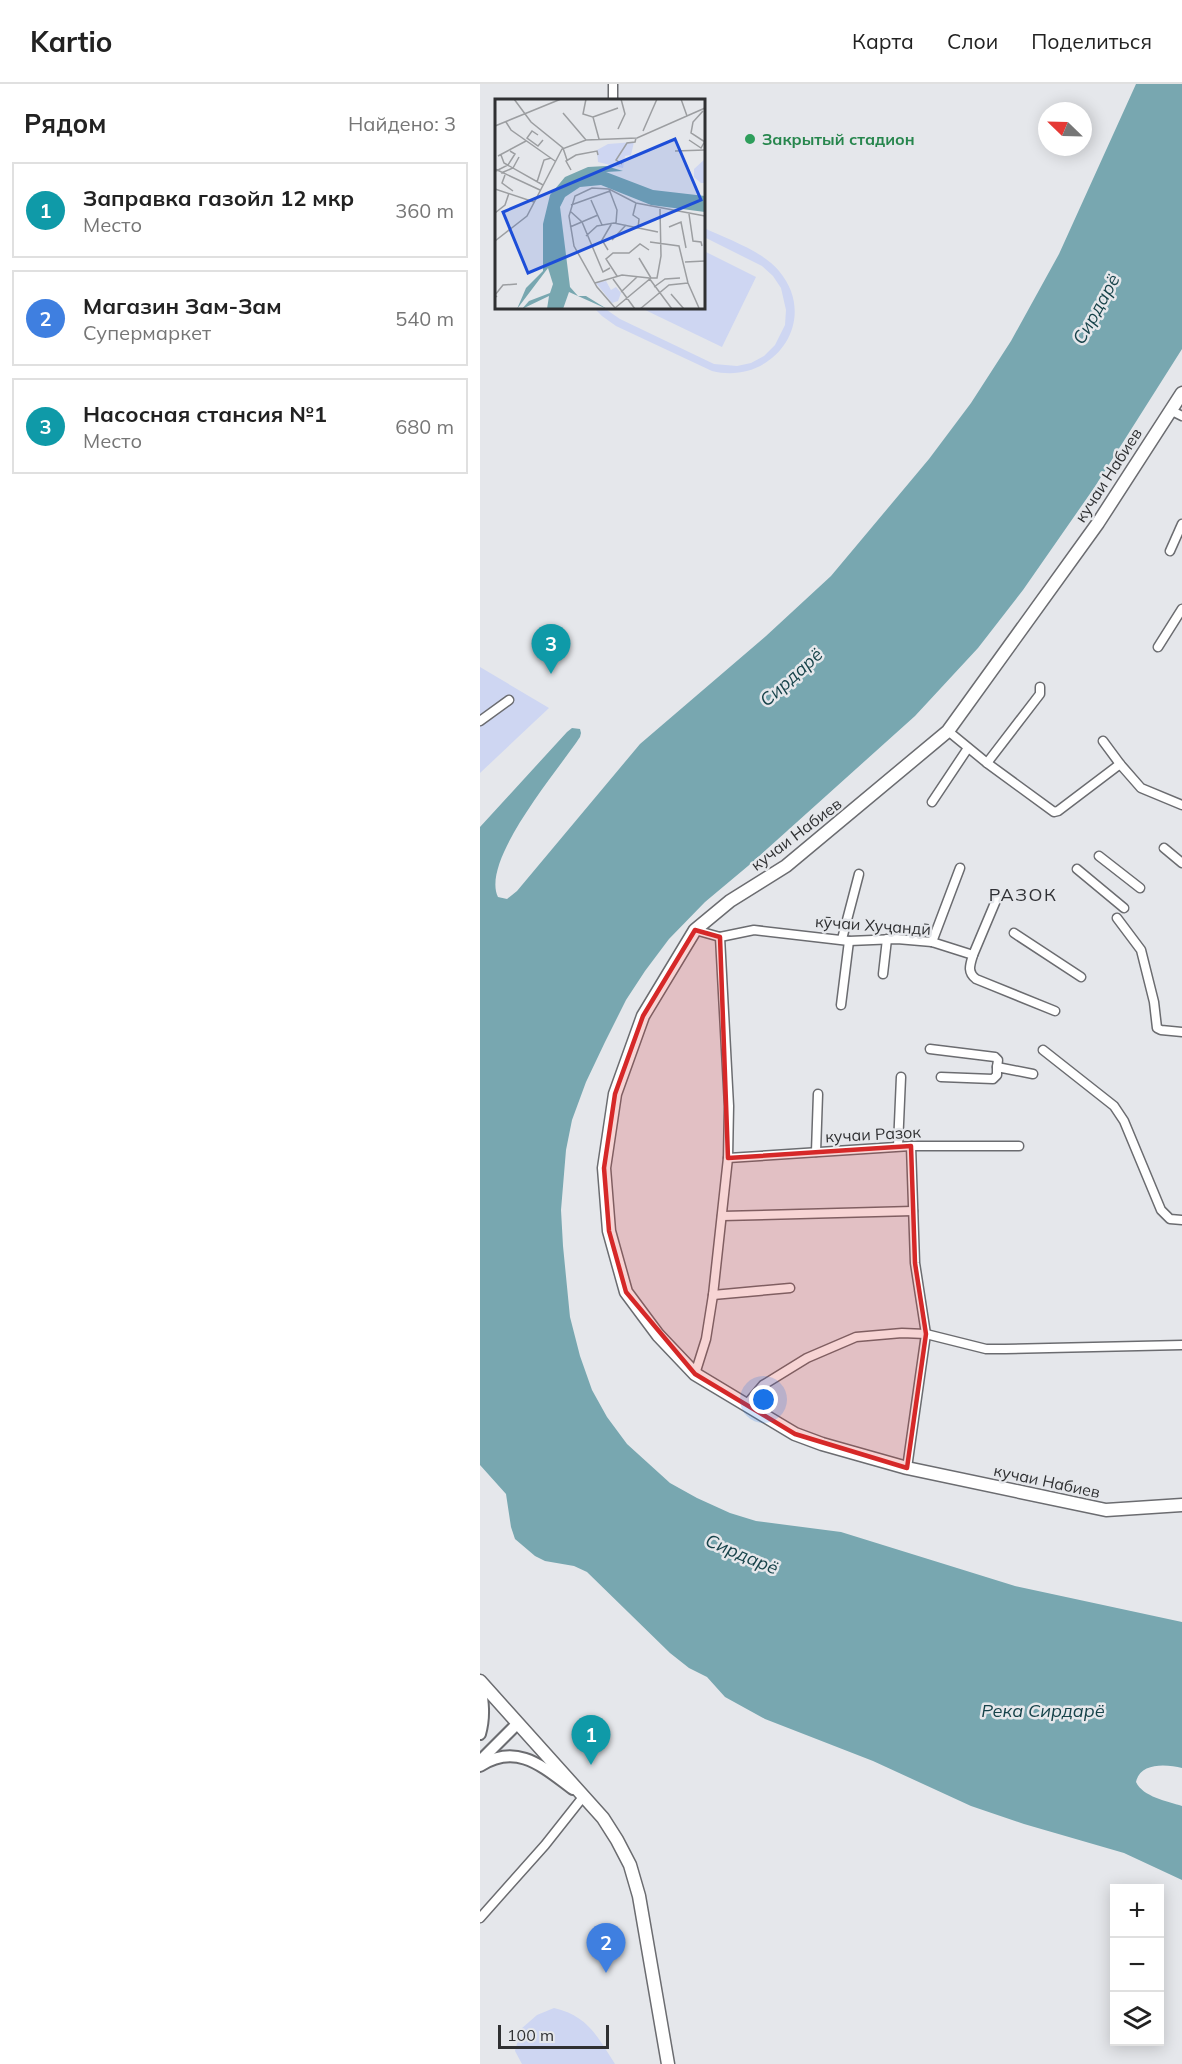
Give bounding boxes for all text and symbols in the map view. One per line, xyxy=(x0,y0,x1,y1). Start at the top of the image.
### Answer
text: Kartio xyxy=(30,24,112,59)
text: Карта xyxy=(852,28,914,54)
text: Слои xyxy=(947,28,998,54)
text: Поделиться xyxy=(1031,28,1152,54)
inset map xyxy=(495,99,705,309)
north arrow xyxy=(1038,102,1092,156)
text: Рядом xyxy=(24,107,107,140)
text: Найдено: 3 xyxy=(348,111,456,136)
place label: Закрытый стадион xyxy=(762,129,915,149)
marker: Закрытый стадион xyxy=(743,132,757,146)
text: Заправка газойл 12 мкр xyxy=(83,184,354,212)
text: 1 xyxy=(40,198,52,223)
text: 360 m xyxy=(395,198,454,223)
text: Место xyxy=(83,212,142,237)
water label: Сирдарё xyxy=(1067,270,1125,348)
text: Магазин Зам-Зам xyxy=(83,292,282,320)
text: 2 xyxy=(40,306,52,331)
text: 540 m xyxy=(395,306,454,331)
text: Супермаркет xyxy=(83,320,211,345)
text: Насосная стансия №1 xyxy=(83,400,327,428)
text: 3 xyxy=(40,414,52,439)
text: 680 m xyxy=(395,414,454,439)
street label: кучаи Набиев xyxy=(1070,424,1146,526)
text: Место xyxy=(83,428,142,453)
pin: 3 xyxy=(532,624,570,674)
water label: Сирдарё xyxy=(755,643,827,711)
street label: кучаи Набиев xyxy=(747,793,845,875)
district label: РАЗОК xyxy=(989,883,1057,906)
street label: кӯчаи Хуҷандӣ xyxy=(814,911,932,939)
street label: кучаи Разок xyxy=(825,1121,922,1146)
your location xyxy=(749,1385,778,1414)
street label: кучаи Набиев xyxy=(992,1460,1102,1502)
water label: Сирдарё xyxy=(702,1528,782,1580)
water label: Река Сирдарё xyxy=(981,1699,1105,1722)
pin: 1 xyxy=(572,1716,610,1765)
map controls xyxy=(1110,1884,1164,2046)
button: + xyxy=(1110,1884,1164,1938)
pin: 2 xyxy=(586,1924,626,1973)
button: − xyxy=(1110,1938,1164,1992)
button: layers xyxy=(1110,1992,1164,2046)
scale bar xyxy=(498,2022,609,2050)
text: 100 m xyxy=(507,2025,554,2045)

